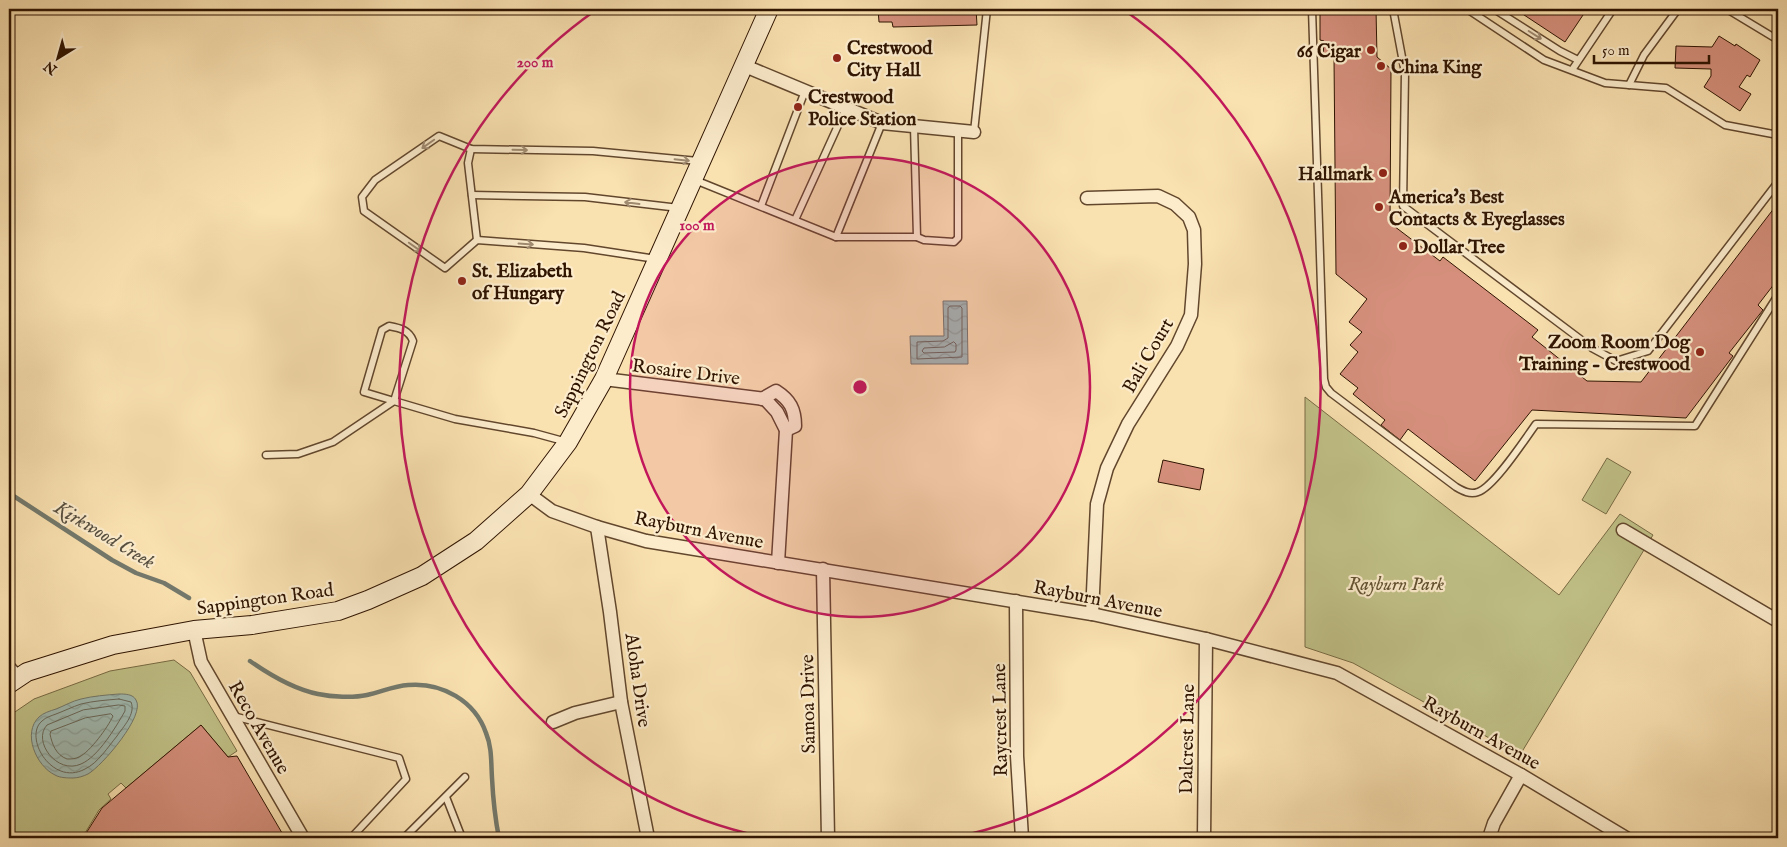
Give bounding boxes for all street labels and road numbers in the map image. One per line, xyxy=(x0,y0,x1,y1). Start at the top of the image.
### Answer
street label: Sappington Road xyxy=(550,287,632,422)
street label: Bali Court xyxy=(1118,314,1180,398)
street label: Rosaire Drive xyxy=(630,354,741,392)
street label: Rayburn Avenue xyxy=(632,507,765,555)
street label: Rayburn Avenue xyxy=(1031,576,1164,624)
street label: Sappington Road xyxy=(195,578,336,621)
street label: Aloha Drive xyxy=(618,631,656,729)
street label: Samoa Drive xyxy=(796,654,822,754)
street label: Raycrest Lane xyxy=(988,663,1014,777)
street label: Reco Avenue xyxy=(222,677,295,779)
street label: Dalcrest Lane xyxy=(1175,683,1201,794)
street label: Rayburn Avenue xyxy=(1418,692,1544,776)

